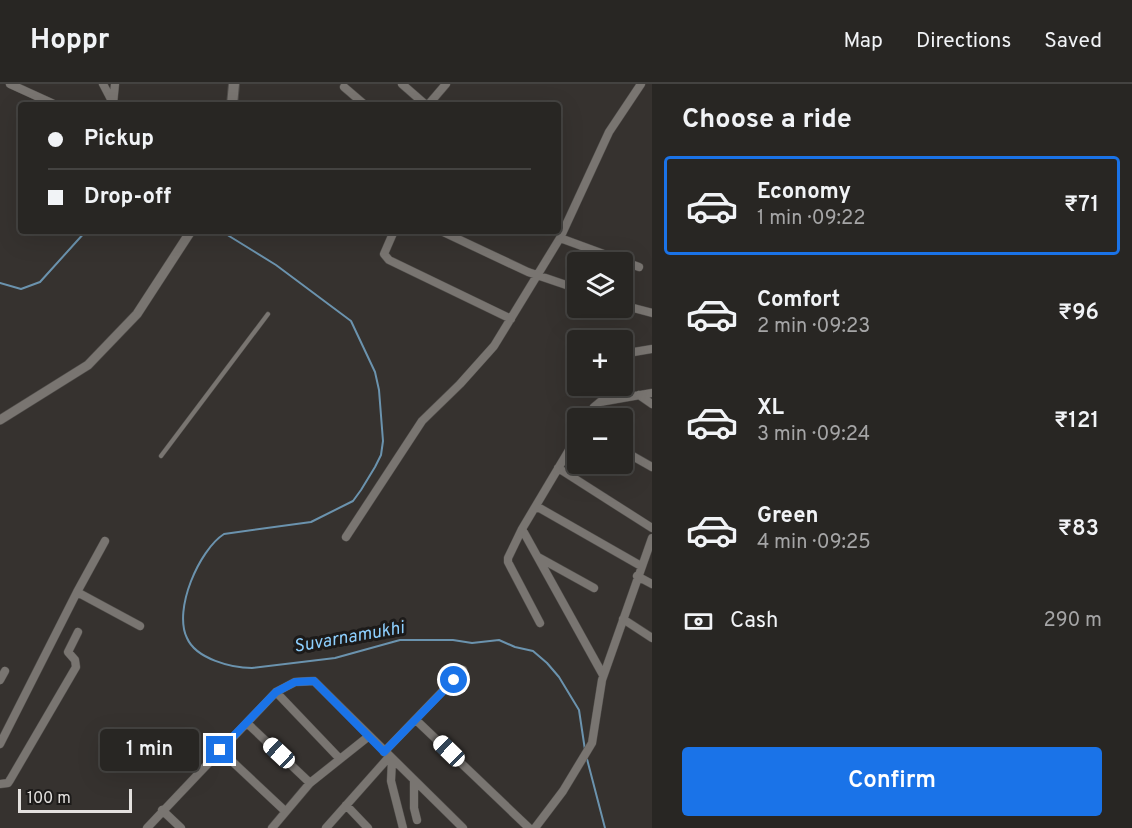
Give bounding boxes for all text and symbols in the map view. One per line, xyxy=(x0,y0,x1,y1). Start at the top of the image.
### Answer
text: Hoppr xyxy=(30,23,109,59)
text: Map xyxy=(843,28,883,55)
text: Directions xyxy=(916,28,1011,55)
text: Saved xyxy=(1044,28,1102,55)
text: Choose a ride xyxy=(682,103,852,137)
text: Pickup xyxy=(84,126,154,153)
icon: car xyxy=(685,179,739,233)
text: Economy xyxy=(757,179,851,206)
text: Drop-off xyxy=(84,184,171,211)
text: ₹71 xyxy=(1064,192,1099,219)
text: 1 min · 09:22 xyxy=(757,206,866,232)
map controls xyxy=(567,252,633,474)
button: layers xyxy=(567,252,633,318)
icon: car xyxy=(685,287,739,341)
text: Comfort xyxy=(757,287,840,314)
text: ₹96 xyxy=(1058,300,1099,327)
text: 2 min · 09:23 xyxy=(757,314,870,340)
button: + xyxy=(567,330,633,396)
icon: car xyxy=(685,395,739,449)
text: XL xyxy=(757,395,784,422)
button: − xyxy=(567,408,633,474)
text: ₹121 xyxy=(1054,408,1099,435)
text: 3 min · 09:24 xyxy=(757,422,870,448)
icon: car xyxy=(685,503,739,557)
text: Green xyxy=(757,503,819,530)
text: ₹83 xyxy=(1058,516,1099,543)
text: 4 min · 09:25 xyxy=(757,530,871,556)
icon: cash xyxy=(682,605,715,638)
text: Cash xyxy=(730,608,779,635)
text: 290 m xyxy=(1044,608,1102,634)
water label: Suvarnamukhi xyxy=(292,617,408,659)
route start xyxy=(440,666,467,693)
callout: 1 min xyxy=(100,729,199,771)
car xyxy=(430,732,468,770)
car xyxy=(260,734,298,772)
route end xyxy=(206,736,233,763)
text: 1 min xyxy=(126,737,173,763)
button: Confirm xyxy=(682,747,1102,816)
scale bar xyxy=(18,786,132,814)
text: 100 m xyxy=(27,789,71,809)

